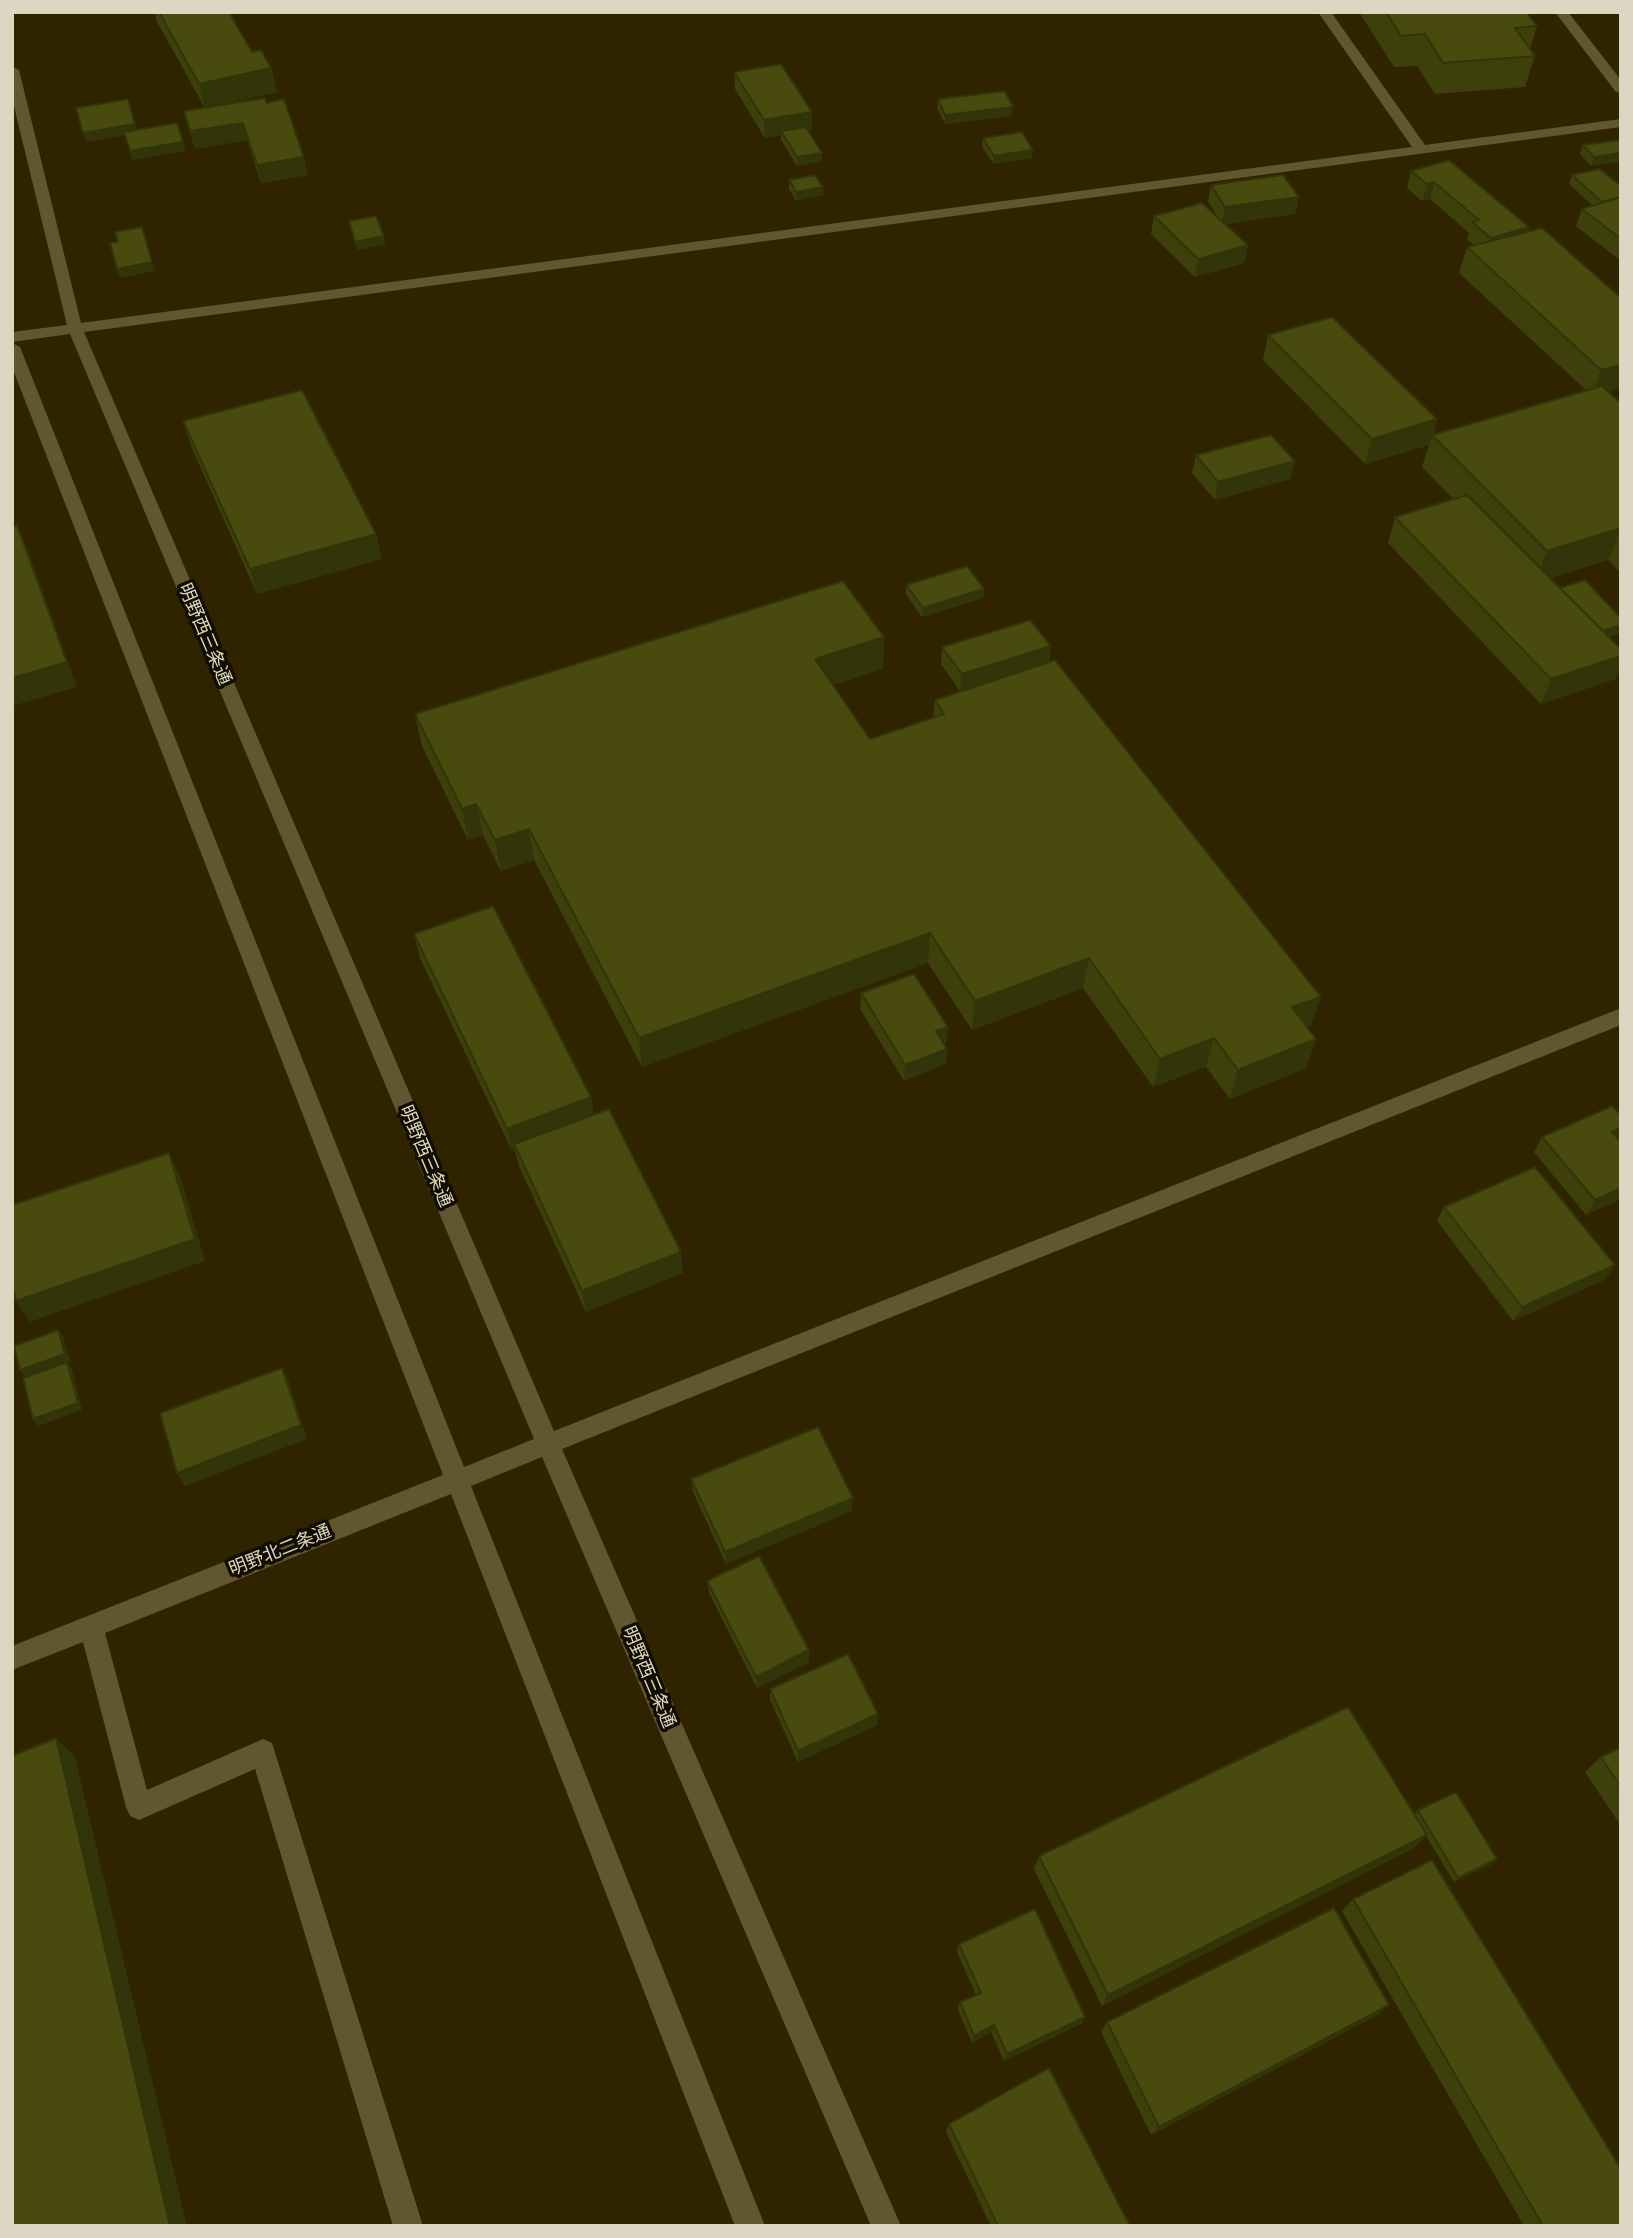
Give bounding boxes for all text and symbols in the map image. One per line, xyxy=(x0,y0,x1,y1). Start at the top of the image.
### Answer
street label: 明野西三条通 xyxy=(174,580,236,688)
street label: 明野西三条通 xyxy=(395,1102,457,1210)
street label: 明野北二条通 xyxy=(226,1520,334,1580)
street label: 明野西三条通 xyxy=(618,1623,680,1731)

